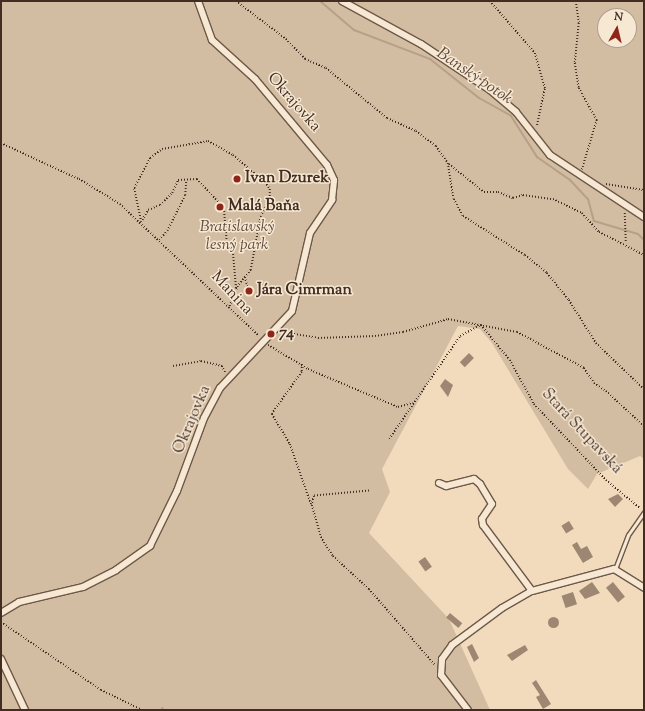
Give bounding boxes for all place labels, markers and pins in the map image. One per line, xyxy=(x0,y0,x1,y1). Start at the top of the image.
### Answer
place label: Ivan Dzurek xyxy=(245,169,329,189)
marker: Ivan Dzurek xyxy=(232,174,242,184)
place label: Malá Baňa xyxy=(228,197,300,217)
marker: Malá Baňa xyxy=(215,202,225,212)
place label: Jára Cimrman xyxy=(257,281,352,301)
marker: Jára Cimrman xyxy=(244,286,254,296)
place label: 74 xyxy=(279,324,294,344)
marker: 74 xyxy=(266,329,276,339)

